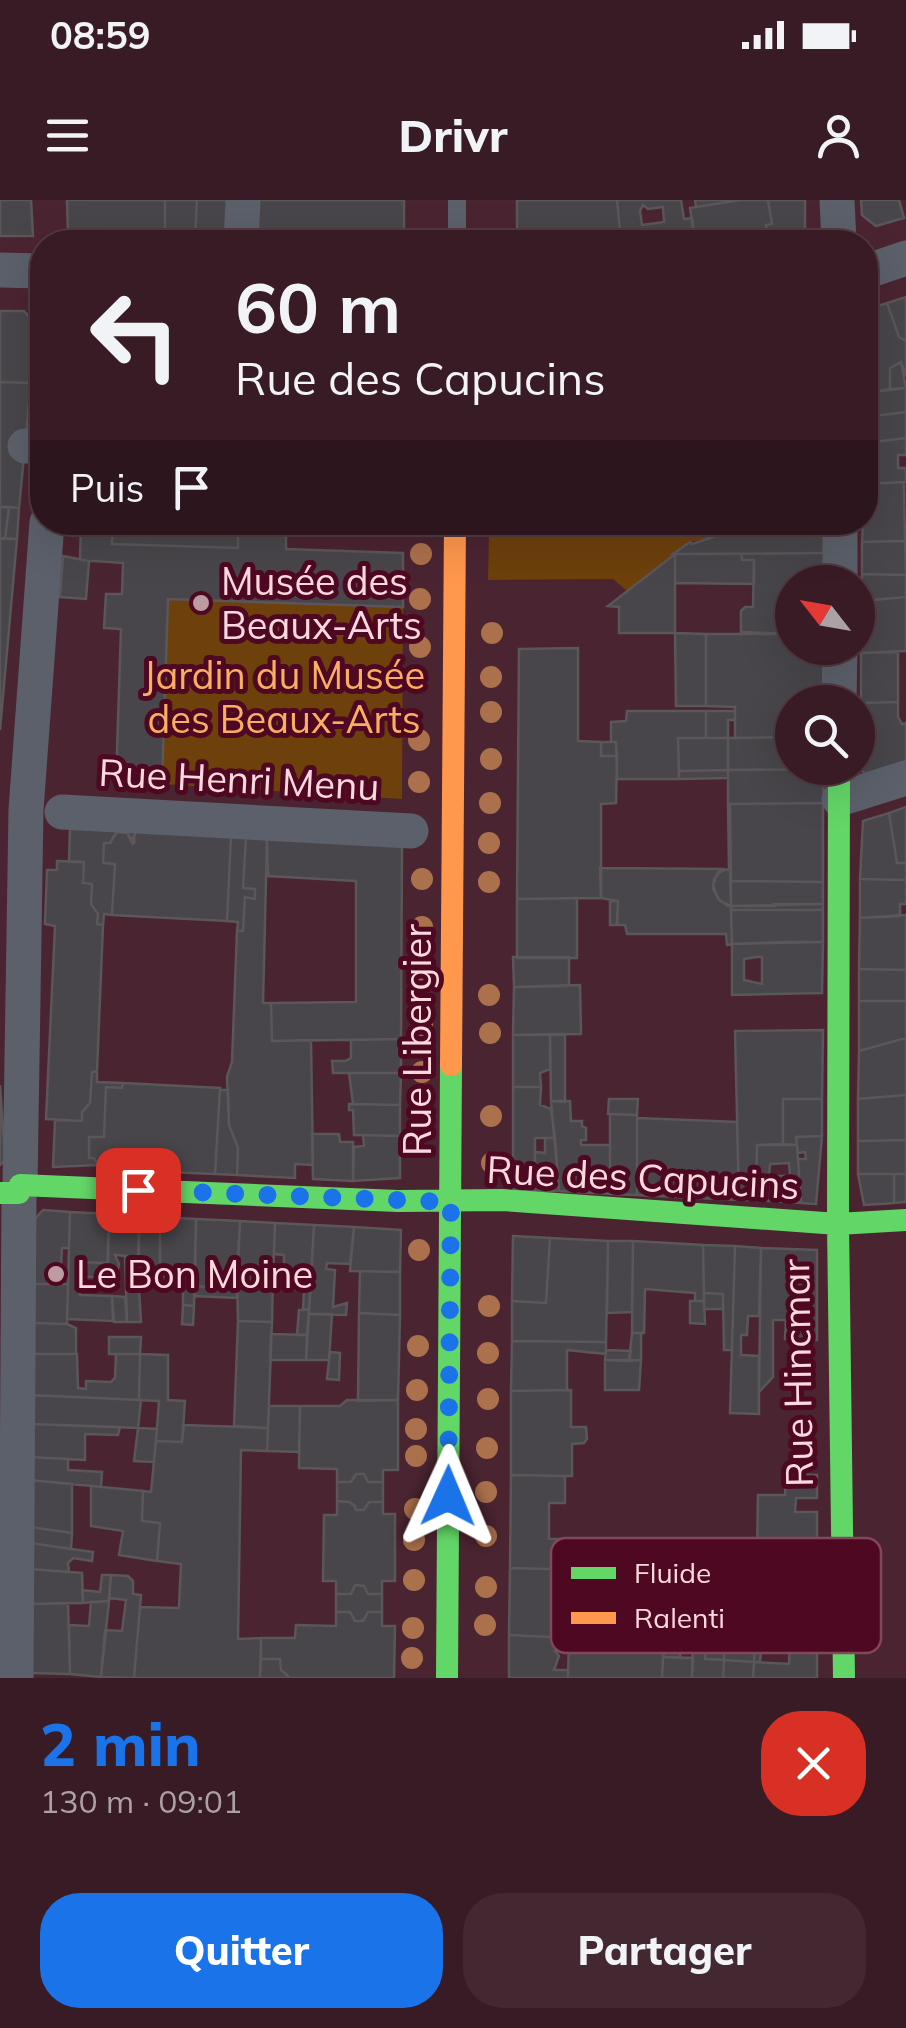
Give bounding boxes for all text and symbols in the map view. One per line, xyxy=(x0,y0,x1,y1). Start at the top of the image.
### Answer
text: 08:59 xyxy=(50,11,151,59)
text: Drivr xyxy=(399,107,507,163)
icon: menu xyxy=(40,108,95,163)
icon: person xyxy=(811,108,866,163)
text: 60 m xyxy=(235,263,401,351)
icon: left xyxy=(70,270,200,400)
text: Rue des Capucins xyxy=(235,350,606,406)
icon: arrive xyxy=(164,460,219,515)
text: Puis xyxy=(70,464,144,512)
place label: Musée des Beaux-Arts xyxy=(221,557,422,649)
north arrow xyxy=(775,565,875,665)
map controls xyxy=(775,565,875,785)
marker: Musée des Beaux-Arts xyxy=(190,592,212,614)
park label: Jardin du Musée des Beaux-Arts xyxy=(143,651,425,743)
button: search xyxy=(775,685,875,785)
street label: Rue Henri Menu xyxy=(97,748,381,810)
street label: Rue Libergier xyxy=(393,924,441,1156)
street label: Rue des Capucins xyxy=(485,1145,801,1209)
pin xyxy=(96,1148,181,1233)
icon: arrive xyxy=(111,1163,166,1218)
place label: Le Bon Moine xyxy=(76,1250,313,1298)
street label: Rue Hincmar xyxy=(771,1258,823,1487)
marker: Le Bon Moine xyxy=(45,1263,67,1285)
position arrow xyxy=(396,1444,500,1548)
legend xyxy=(551,1538,881,1653)
text: Fluide xyxy=(634,1555,711,1590)
text: Ralenti xyxy=(634,1600,725,1635)
text: 2 min xyxy=(40,1706,201,1781)
button: close xyxy=(761,1711,866,1816)
text: 130 m · 09:01 xyxy=(40,1781,242,1821)
button: Quitter xyxy=(40,1893,443,2008)
button: Partager xyxy=(463,1893,866,2008)

